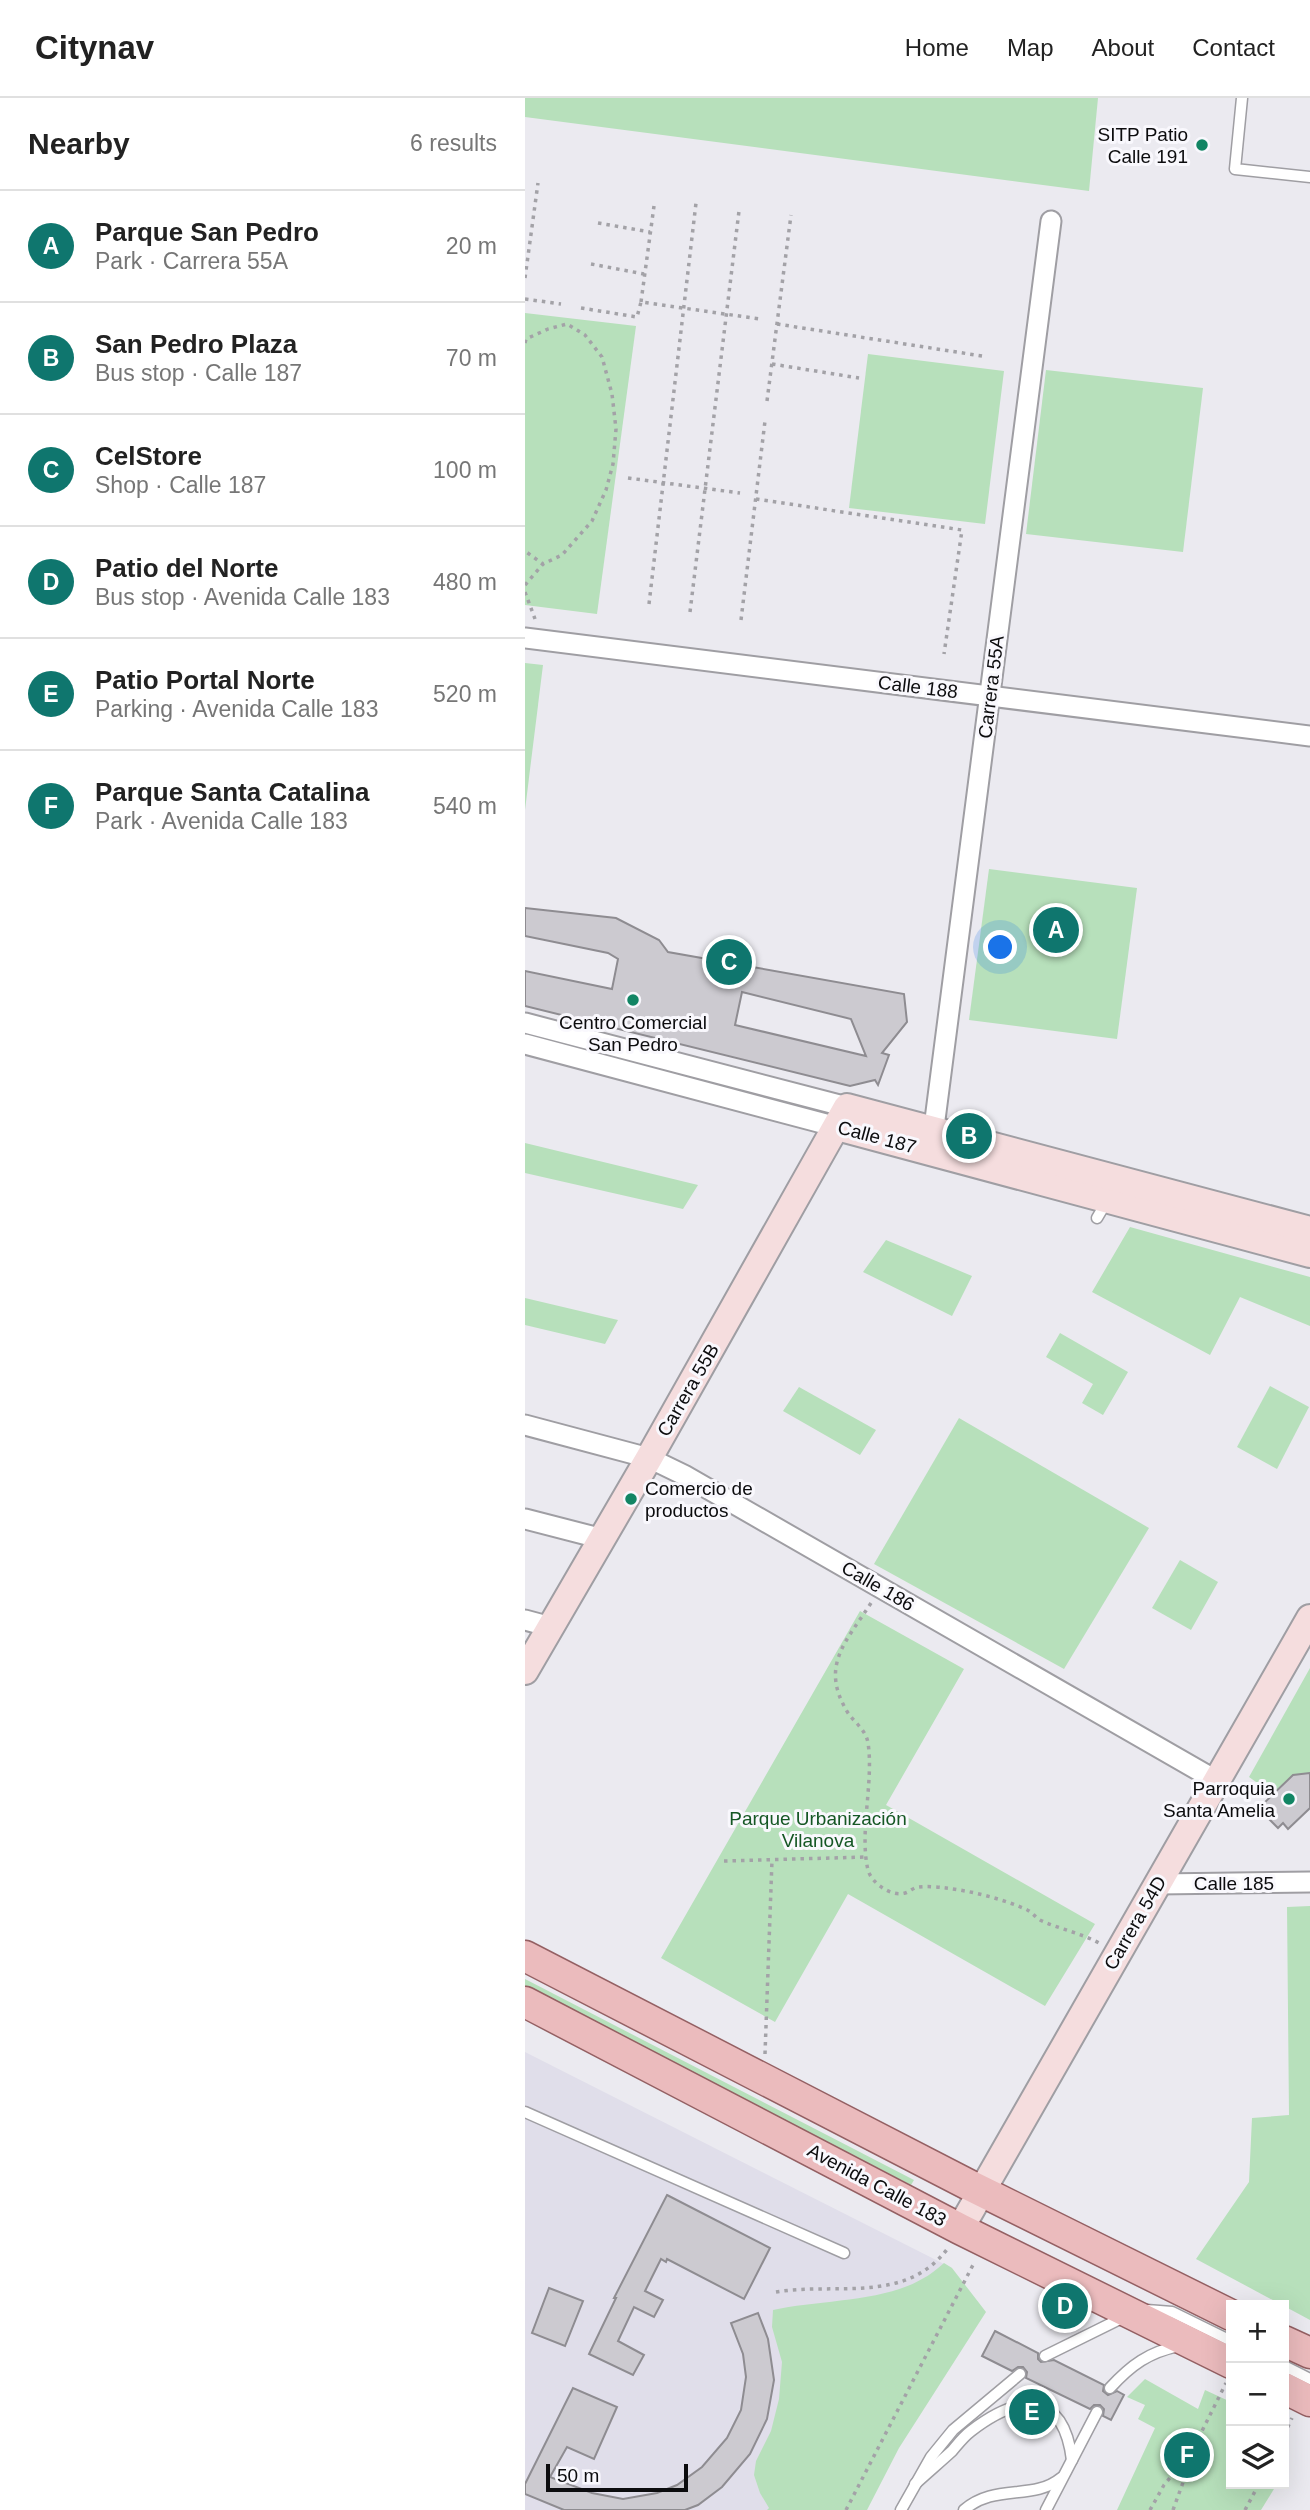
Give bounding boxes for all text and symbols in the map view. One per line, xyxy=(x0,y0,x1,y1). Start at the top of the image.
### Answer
text: Citynav xyxy=(35,29,154,66)
text: Home xyxy=(905,34,969,61)
text: Map xyxy=(1007,34,1054,61)
text: About xyxy=(1092,34,1154,61)
text: Contact xyxy=(1192,34,1275,61)
place label: SITP Patio Calle 191 xyxy=(1098,124,1188,167)
text: Nearby xyxy=(28,127,130,160)
text: 6 results xyxy=(410,130,497,156)
marker: SITP Patio Calle 191 xyxy=(1194,137,1210,153)
text: Parque San Pedro xyxy=(95,217,319,247)
text: A xyxy=(43,233,59,259)
text: 20 m xyxy=(446,233,497,259)
text: Park · Carrera 55A xyxy=(95,248,288,274)
text: San Pedro Plaza xyxy=(95,329,297,359)
text: B xyxy=(43,345,59,371)
text: 70 m xyxy=(446,345,497,371)
text: Bus stop · Calle 187 xyxy=(95,360,302,386)
text: CelStore xyxy=(95,441,202,471)
text: C xyxy=(43,457,59,483)
text: 100 m xyxy=(433,457,497,483)
text: Shop · Calle 187 xyxy=(95,472,266,498)
text: Patio del Norte xyxy=(95,553,278,583)
text: D xyxy=(43,569,59,595)
text: 480 m xyxy=(433,569,497,595)
text: Bus stop · Avenida Calle 183 xyxy=(95,584,390,610)
street label: Carrera 55A xyxy=(974,634,1008,740)
text: Patio Portal Norte xyxy=(95,665,315,695)
street label: Calle 188 xyxy=(877,672,959,702)
text: E xyxy=(43,681,59,707)
text: 520 m xyxy=(433,681,497,707)
text: Parking · Avenida Calle 183 xyxy=(95,696,378,722)
text: Parque Santa Catalina xyxy=(95,777,370,807)
text: F xyxy=(44,793,58,819)
text: 540 m xyxy=(433,793,497,819)
text: Park · Avenida Calle 183 xyxy=(95,808,348,834)
pin: A xyxy=(1033,904,1079,956)
your location xyxy=(983,930,1017,964)
pin: C xyxy=(706,936,752,988)
marker: Centro Comercial San Pedro xyxy=(625,992,641,1008)
place label: Centro Comercial San Pedro xyxy=(559,1012,707,1055)
pin: B xyxy=(946,1110,992,1162)
street label: Calle 187 xyxy=(836,1116,918,1158)
street label: Carrera 55B xyxy=(653,1340,723,1440)
place label: Comercio de productos xyxy=(645,1478,753,1521)
marker: Comercio de productos xyxy=(623,1491,639,1507)
street label: Calle 186 xyxy=(838,1557,918,1615)
place label: Parroquia Santa Amelia xyxy=(1163,1778,1275,1821)
marker: Parroquia Santa Amelia xyxy=(1281,1791,1297,1807)
park label: Parque Urbanización Vilanova xyxy=(729,1808,907,1851)
street label: Carrera 54D xyxy=(1100,1872,1170,1974)
street label: Calle 185 xyxy=(1194,1873,1274,1894)
street label: Avenida Calle 183 xyxy=(804,2140,950,2230)
pin: D xyxy=(1042,2280,1088,2332)
map controls xyxy=(1226,2300,1289,2489)
button: + xyxy=(1226,2300,1289,2363)
button: − xyxy=(1226,2363,1289,2426)
pin: E xyxy=(1009,2386,1055,2438)
button: layers xyxy=(1226,2426,1289,2489)
pin: F xyxy=(1164,2429,1210,2481)
scale bar xyxy=(546,2461,688,2493)
text: 50 m xyxy=(557,2465,599,2486)

